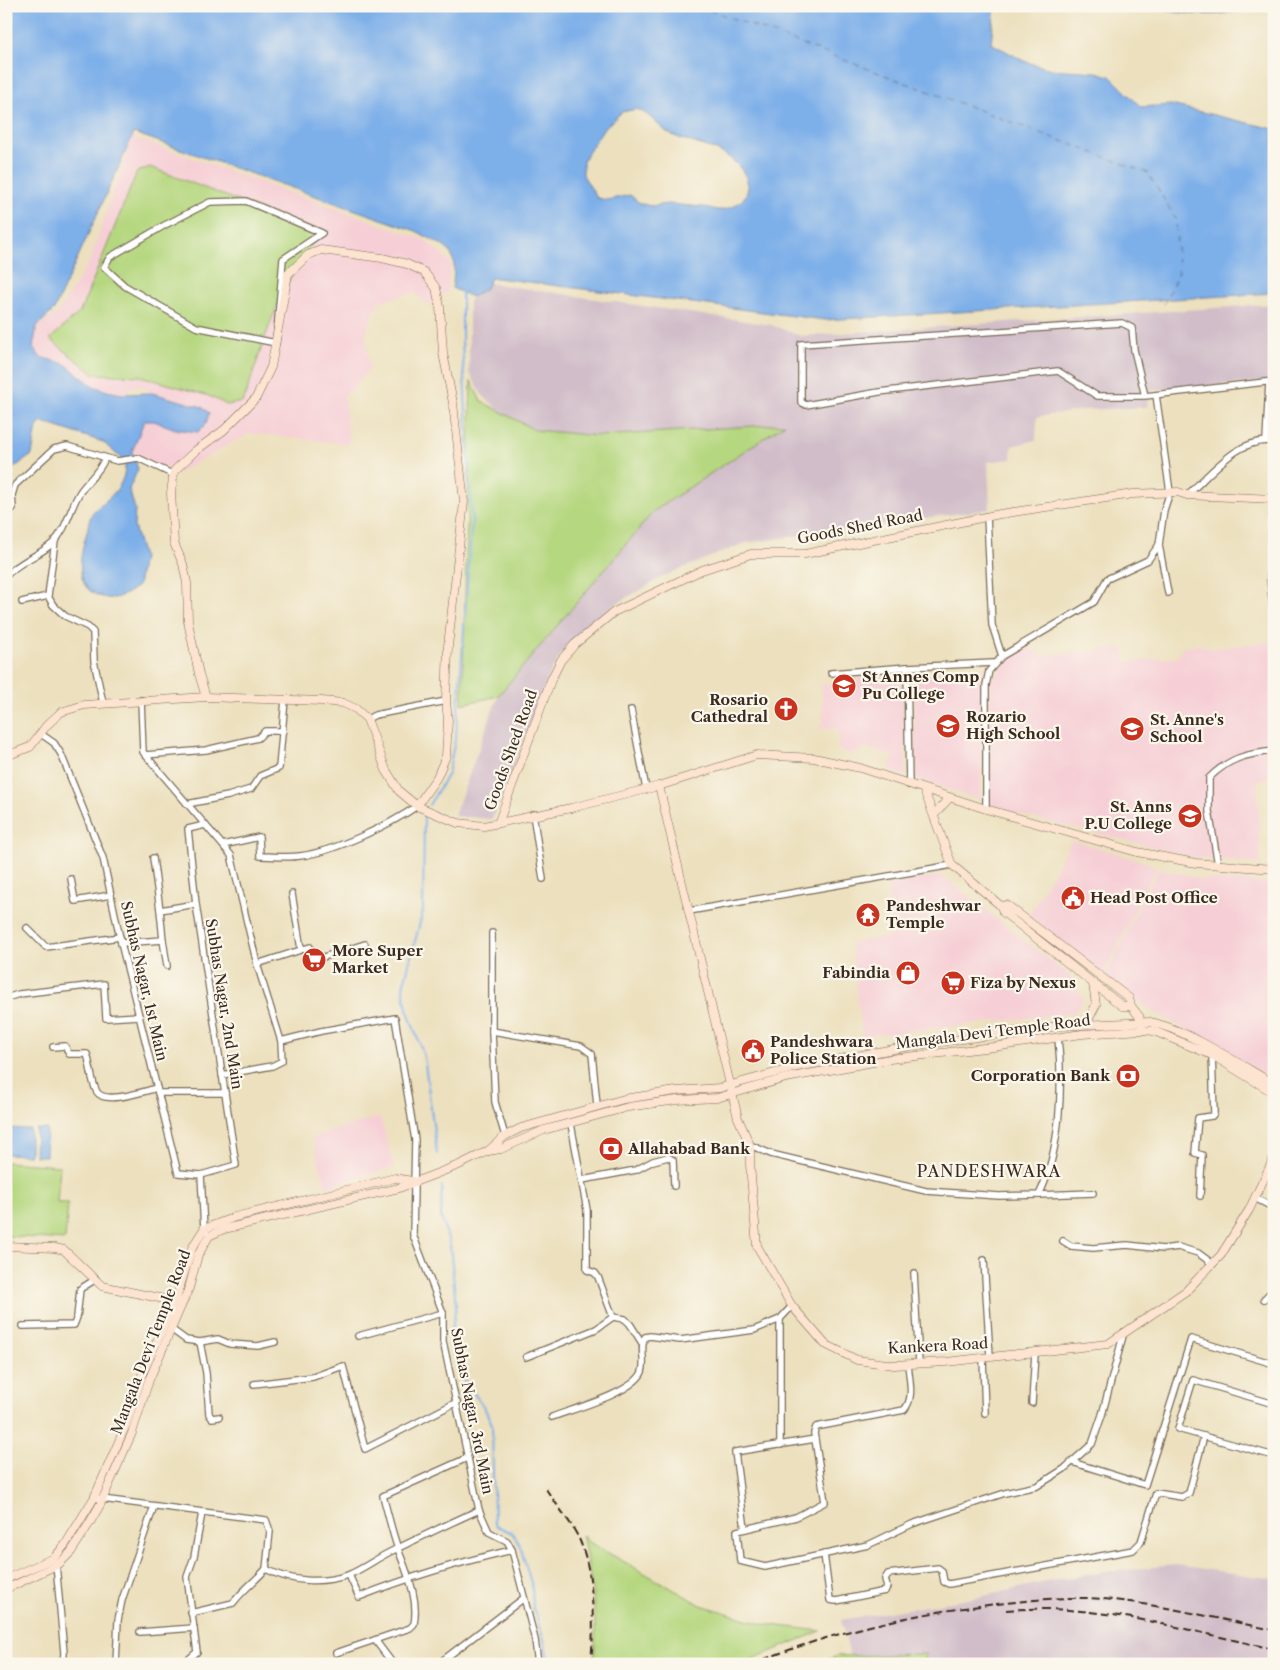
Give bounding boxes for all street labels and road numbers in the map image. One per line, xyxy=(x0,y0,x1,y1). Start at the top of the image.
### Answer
street label: Goods Shed Road xyxy=(796,505,924,548)
street label: Goods Shed Road xyxy=(480,687,541,813)
street label: Subhas Nagar, 1st Main xyxy=(117,899,172,1063)
street label: Subhas Nagar, 2nd Main xyxy=(202,917,247,1091)
street label: Mangala Devi Temple Road xyxy=(894,1010,1091,1053)
street label: Mangala Devi Temple Road xyxy=(107,1247,195,1437)
street label: Subhas Nagar, 3rd Main xyxy=(447,1326,498,1496)
street label: Kankera Road xyxy=(887,1333,989,1358)

